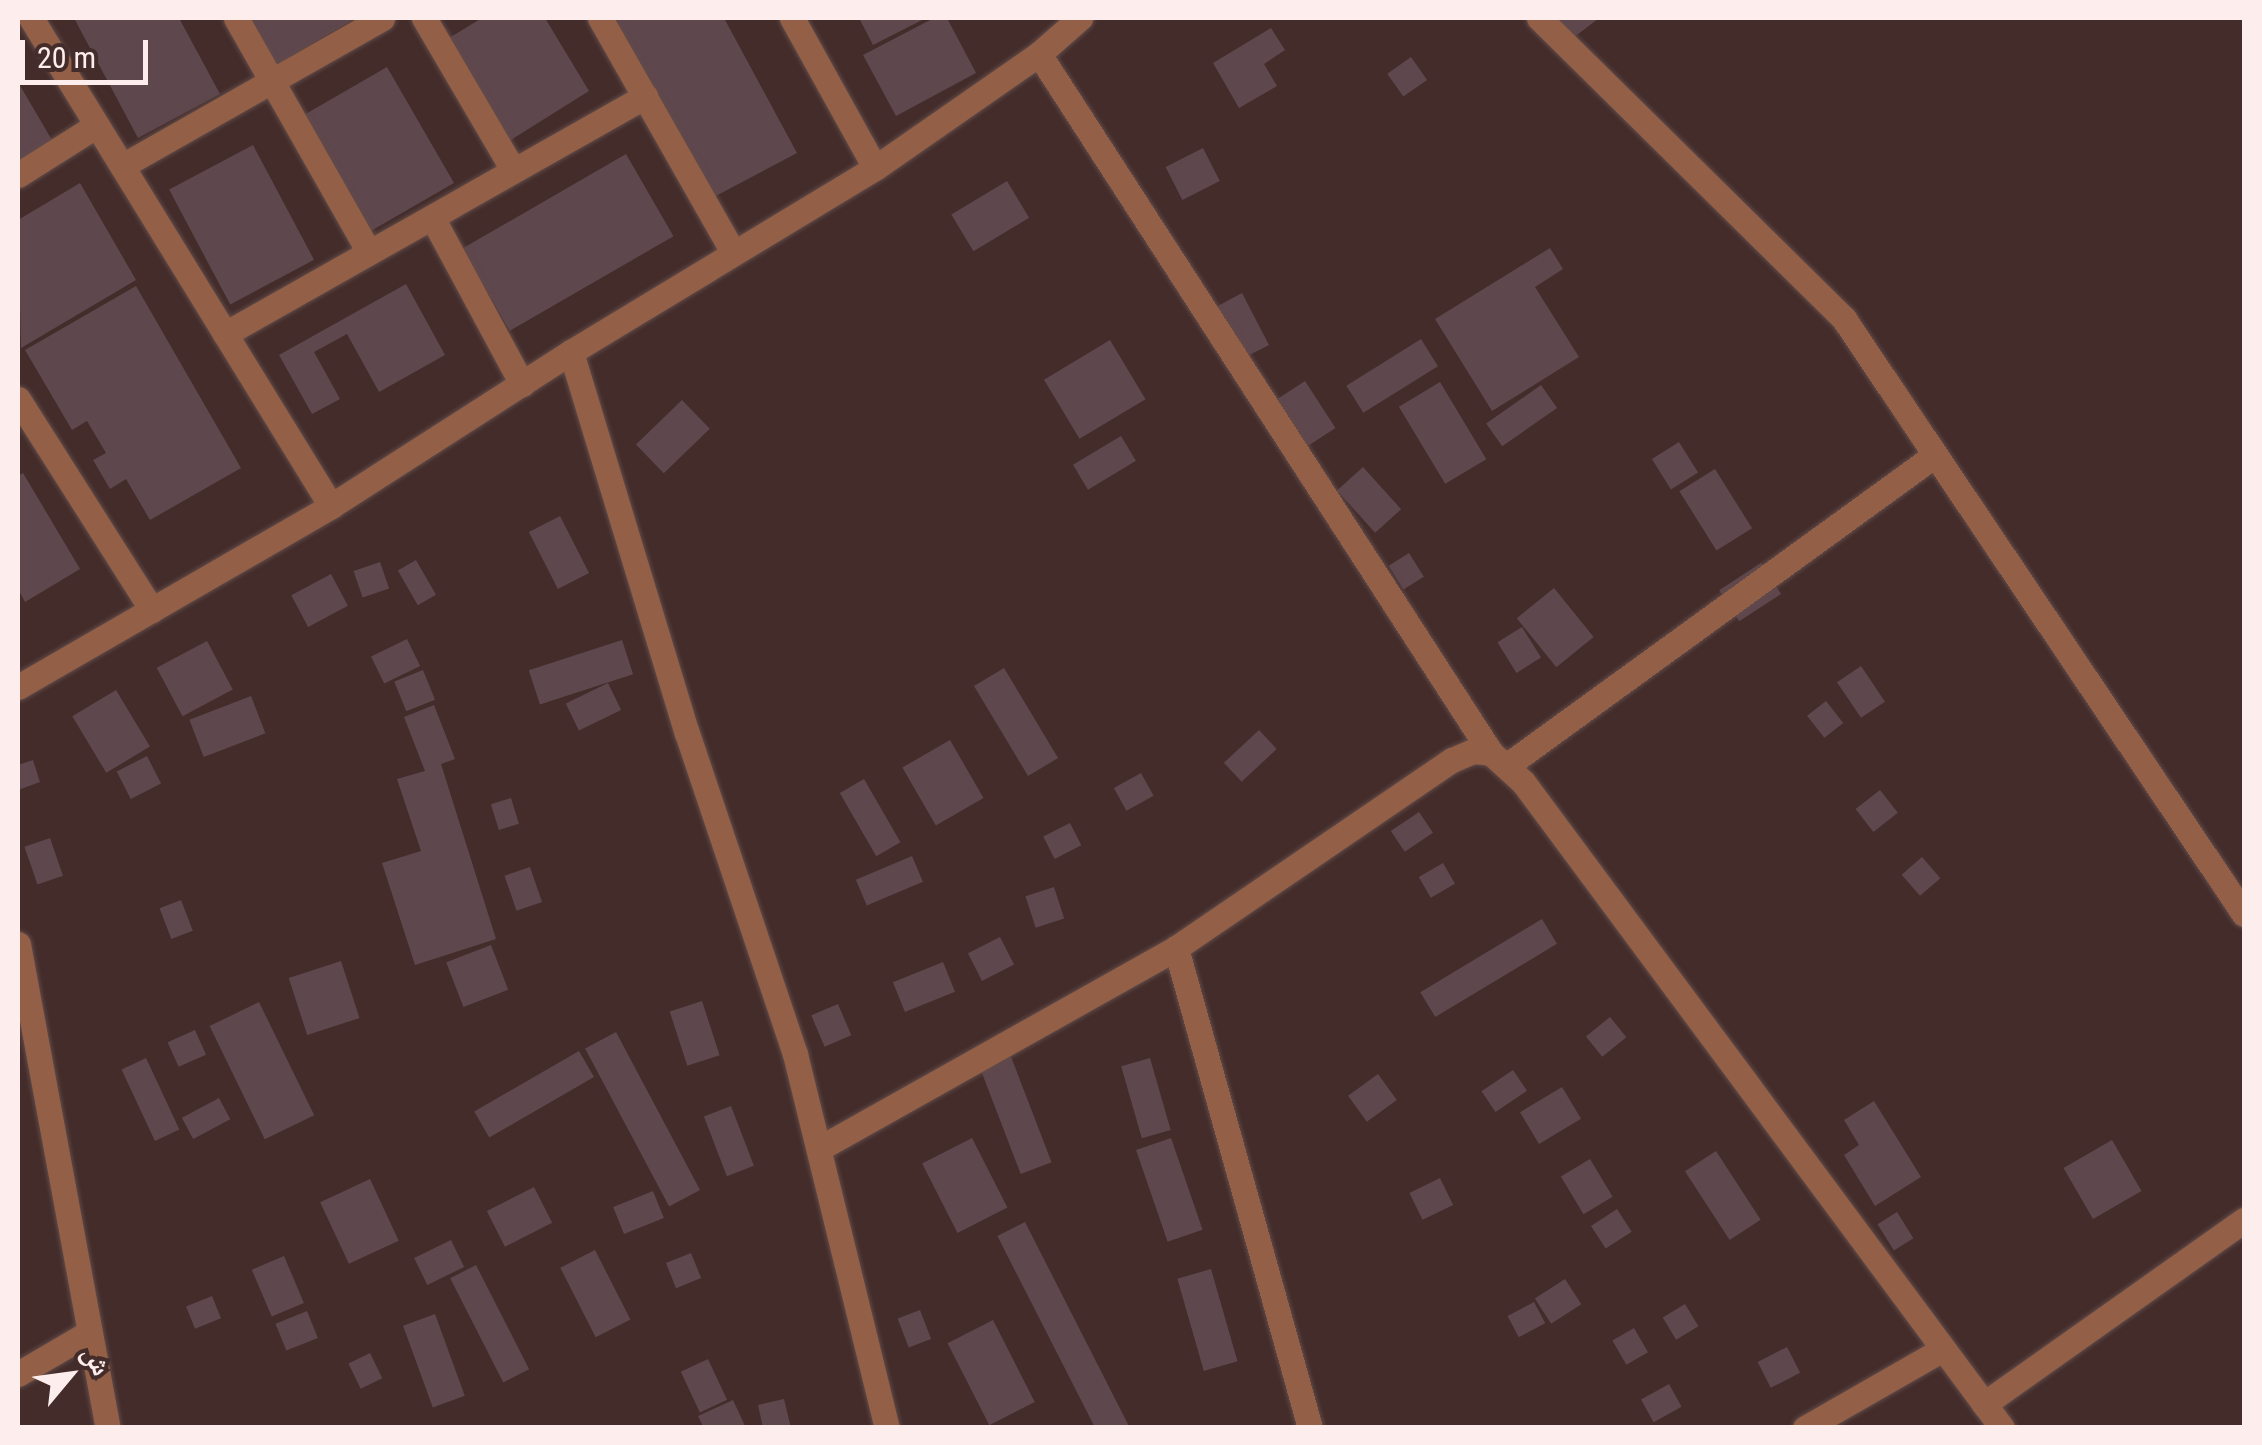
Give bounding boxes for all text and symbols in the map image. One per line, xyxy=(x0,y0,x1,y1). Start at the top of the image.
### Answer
scale bar xyxy=(25,20,152,82)
text: 20 m xyxy=(37,40,96,75)
north arrow xyxy=(20,1325,120,1425)
text: ش xyxy=(75,1339,118,1381)

